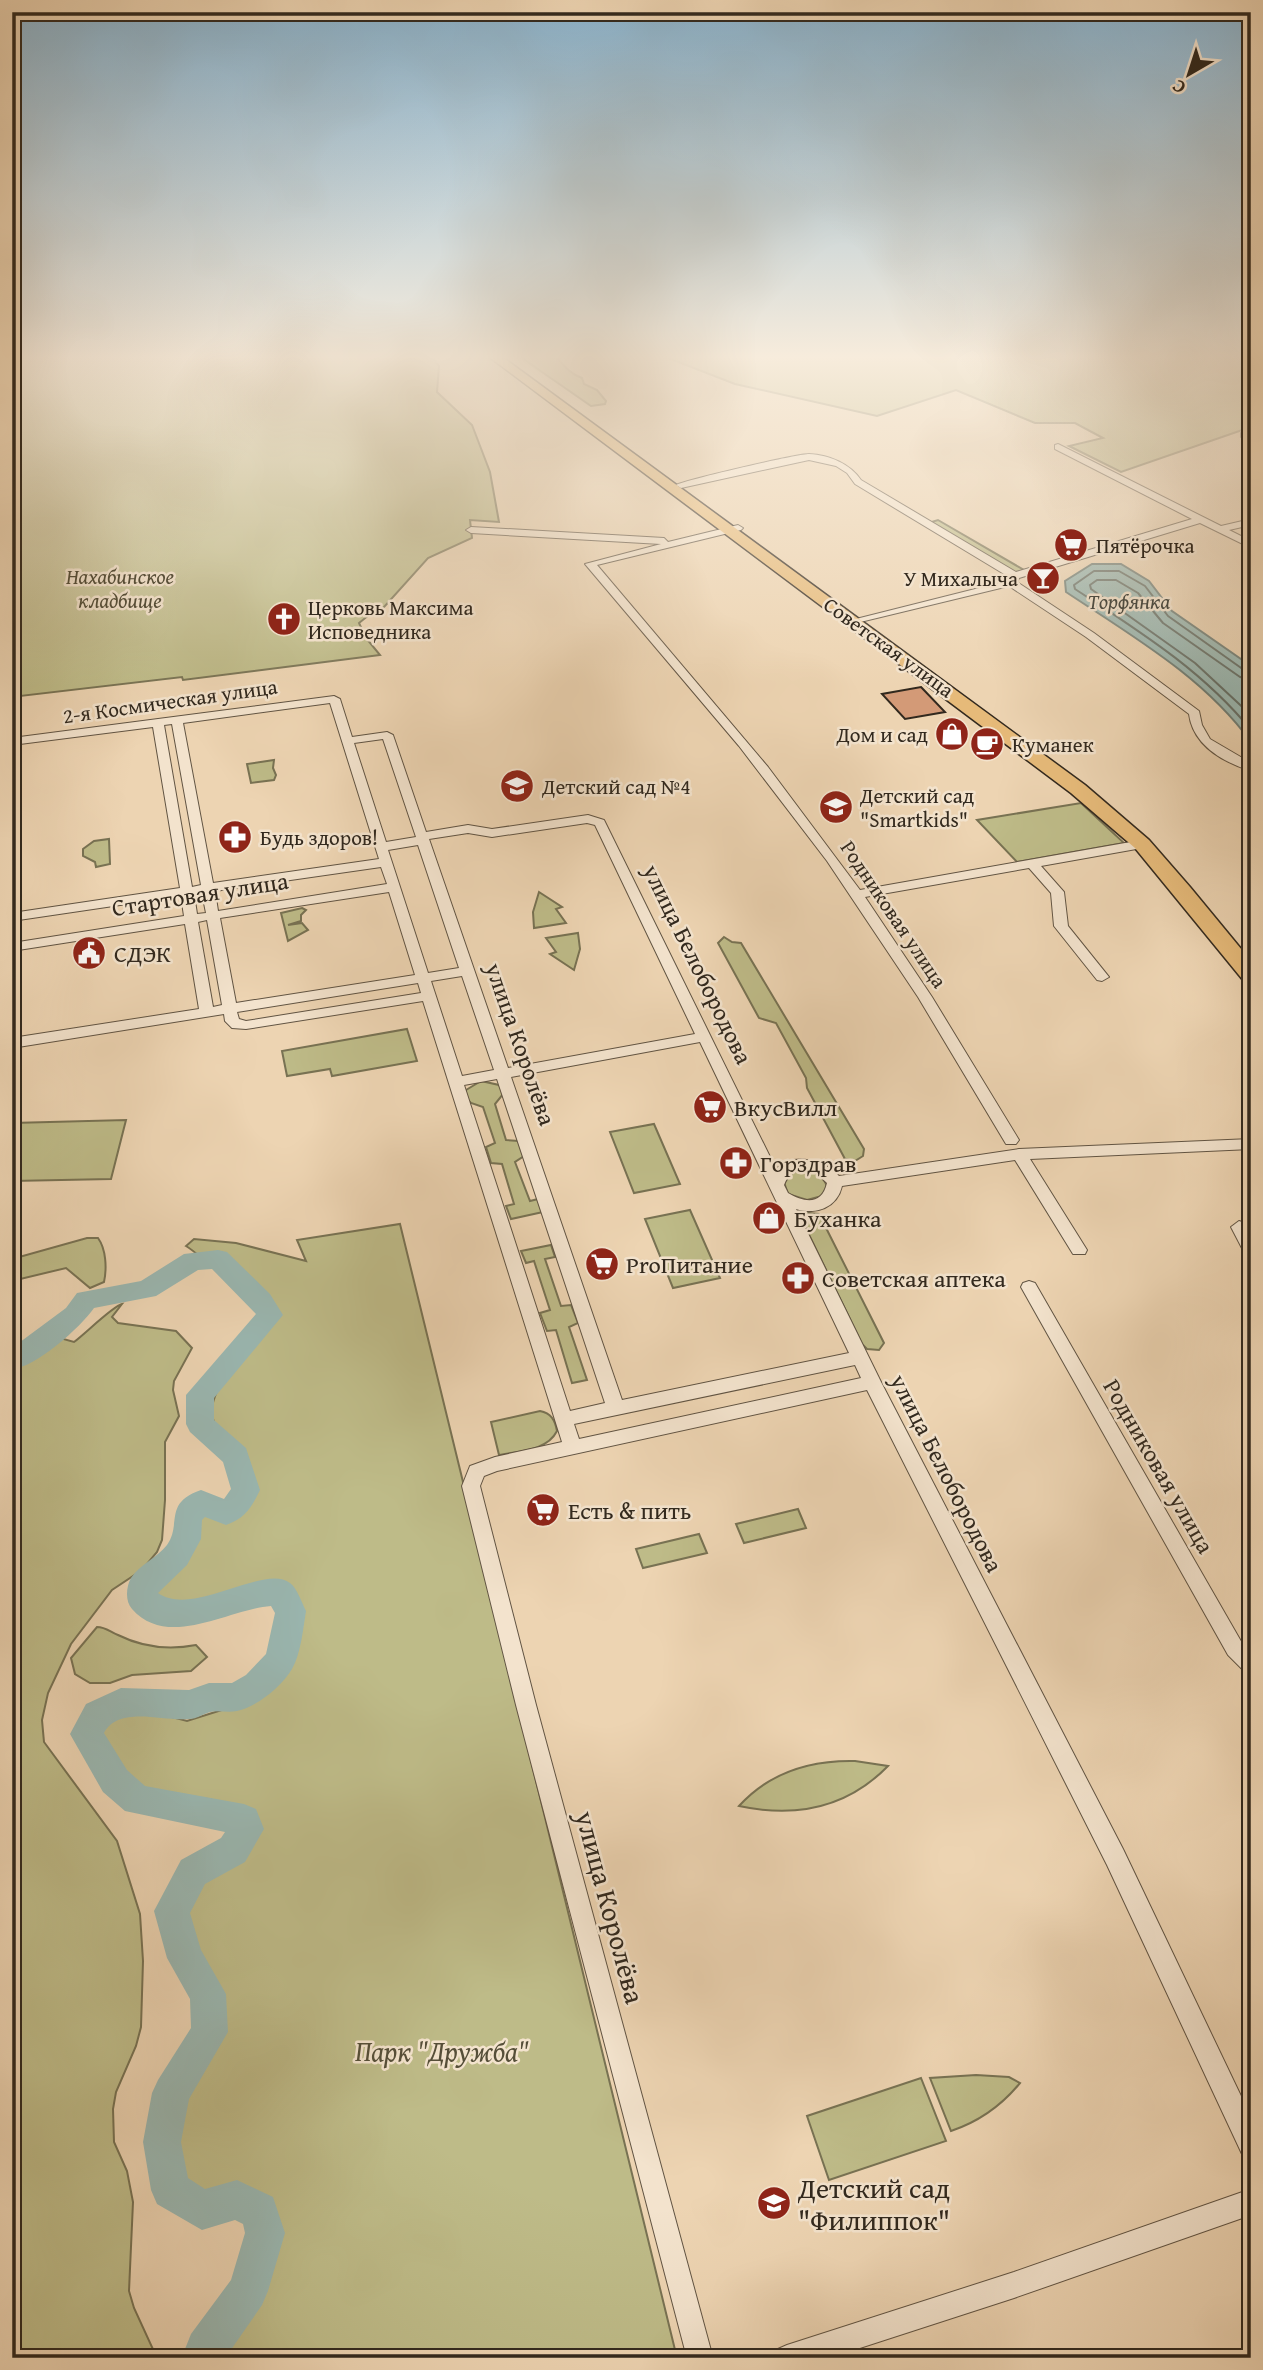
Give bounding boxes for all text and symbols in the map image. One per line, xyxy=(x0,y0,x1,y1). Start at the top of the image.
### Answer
north arrow xyxy=(1154,38,1224,108)
text: С xyxy=(1165,73,1191,101)
supermarket icon: Пятёрочка xyxy=(1052,526,1090,564)
place label: Пятёрочка xyxy=(1096,530,1194,561)
bar icon: У Михалыча xyxy=(1024,559,1062,597)
park label: Нахабинское кладбище xyxy=(66,561,174,616)
place label: У Михалыча xyxy=(903,563,1018,594)
water label: Торфянка xyxy=(1088,586,1170,617)
street label: Советская улица xyxy=(817,589,961,705)
place label: Церковь Максима Исповедника xyxy=(308,592,474,647)
church icon: Церковь Максима Исповедника xyxy=(265,600,303,638)
street label: 2-я Космическая улица xyxy=(61,671,279,731)
shop icon: Дом и сад xyxy=(933,715,971,753)
place label: Дом и сад xyxy=(835,719,929,750)
cafe icon: Куманек xyxy=(968,725,1006,763)
place label: Куманек xyxy=(1012,729,1094,760)
school or university icon: Детский сад №4 xyxy=(498,767,536,805)
place label: Детский сад №4 xyxy=(541,771,691,802)
place label: Детский сад "Smartkids" xyxy=(859,780,975,835)
school or university icon: Детский сад "Smartkids" xyxy=(817,788,855,826)
pharmacy icon: Будь здоров! xyxy=(216,818,254,856)
place label: Будь здоров! xyxy=(260,822,378,853)
street label: Родниковая улица xyxy=(833,834,955,994)
street label: улица Белобородова xyxy=(634,857,762,1070)
street label: Стартовая улица xyxy=(109,863,291,925)
public building icon: СДЭК xyxy=(70,934,108,972)
place label: СДЭК xyxy=(114,936,171,971)
street label: улица Королёва xyxy=(476,957,565,1131)
supermarket icon: ВкусВилл xyxy=(691,1088,729,1126)
place label: ВкусВилл xyxy=(734,1090,837,1125)
pharmacy icon: Горздрав xyxy=(717,1144,755,1182)
place label: Горздрав xyxy=(760,1146,856,1181)
shop icon: Буханка xyxy=(750,1199,788,1237)
place label: Буханка xyxy=(794,1201,882,1236)
supermarket icon: ProПитание xyxy=(583,1245,621,1283)
place label: ProПитание xyxy=(626,1247,753,1282)
pharmacy icon: Советская аптека xyxy=(779,1259,817,1297)
place label: Советская аптека xyxy=(822,1261,1006,1296)
street label: улица Белобородова xyxy=(881,1367,1012,1579)
street label: Родниковая улица xyxy=(1095,1372,1224,1560)
supermarket icon: Есть & пить xyxy=(524,1491,562,1529)
place label: Есть & пить xyxy=(568,1493,691,1528)
street label: улица Королёва xyxy=(565,1805,657,2009)
park label: Парк "Дружба" xyxy=(355,2030,529,2071)
place label: Детский сад "Филиппок" xyxy=(797,2167,950,2240)
school or university icon: Детский сад "Филиппок" xyxy=(755,2184,793,2222)

